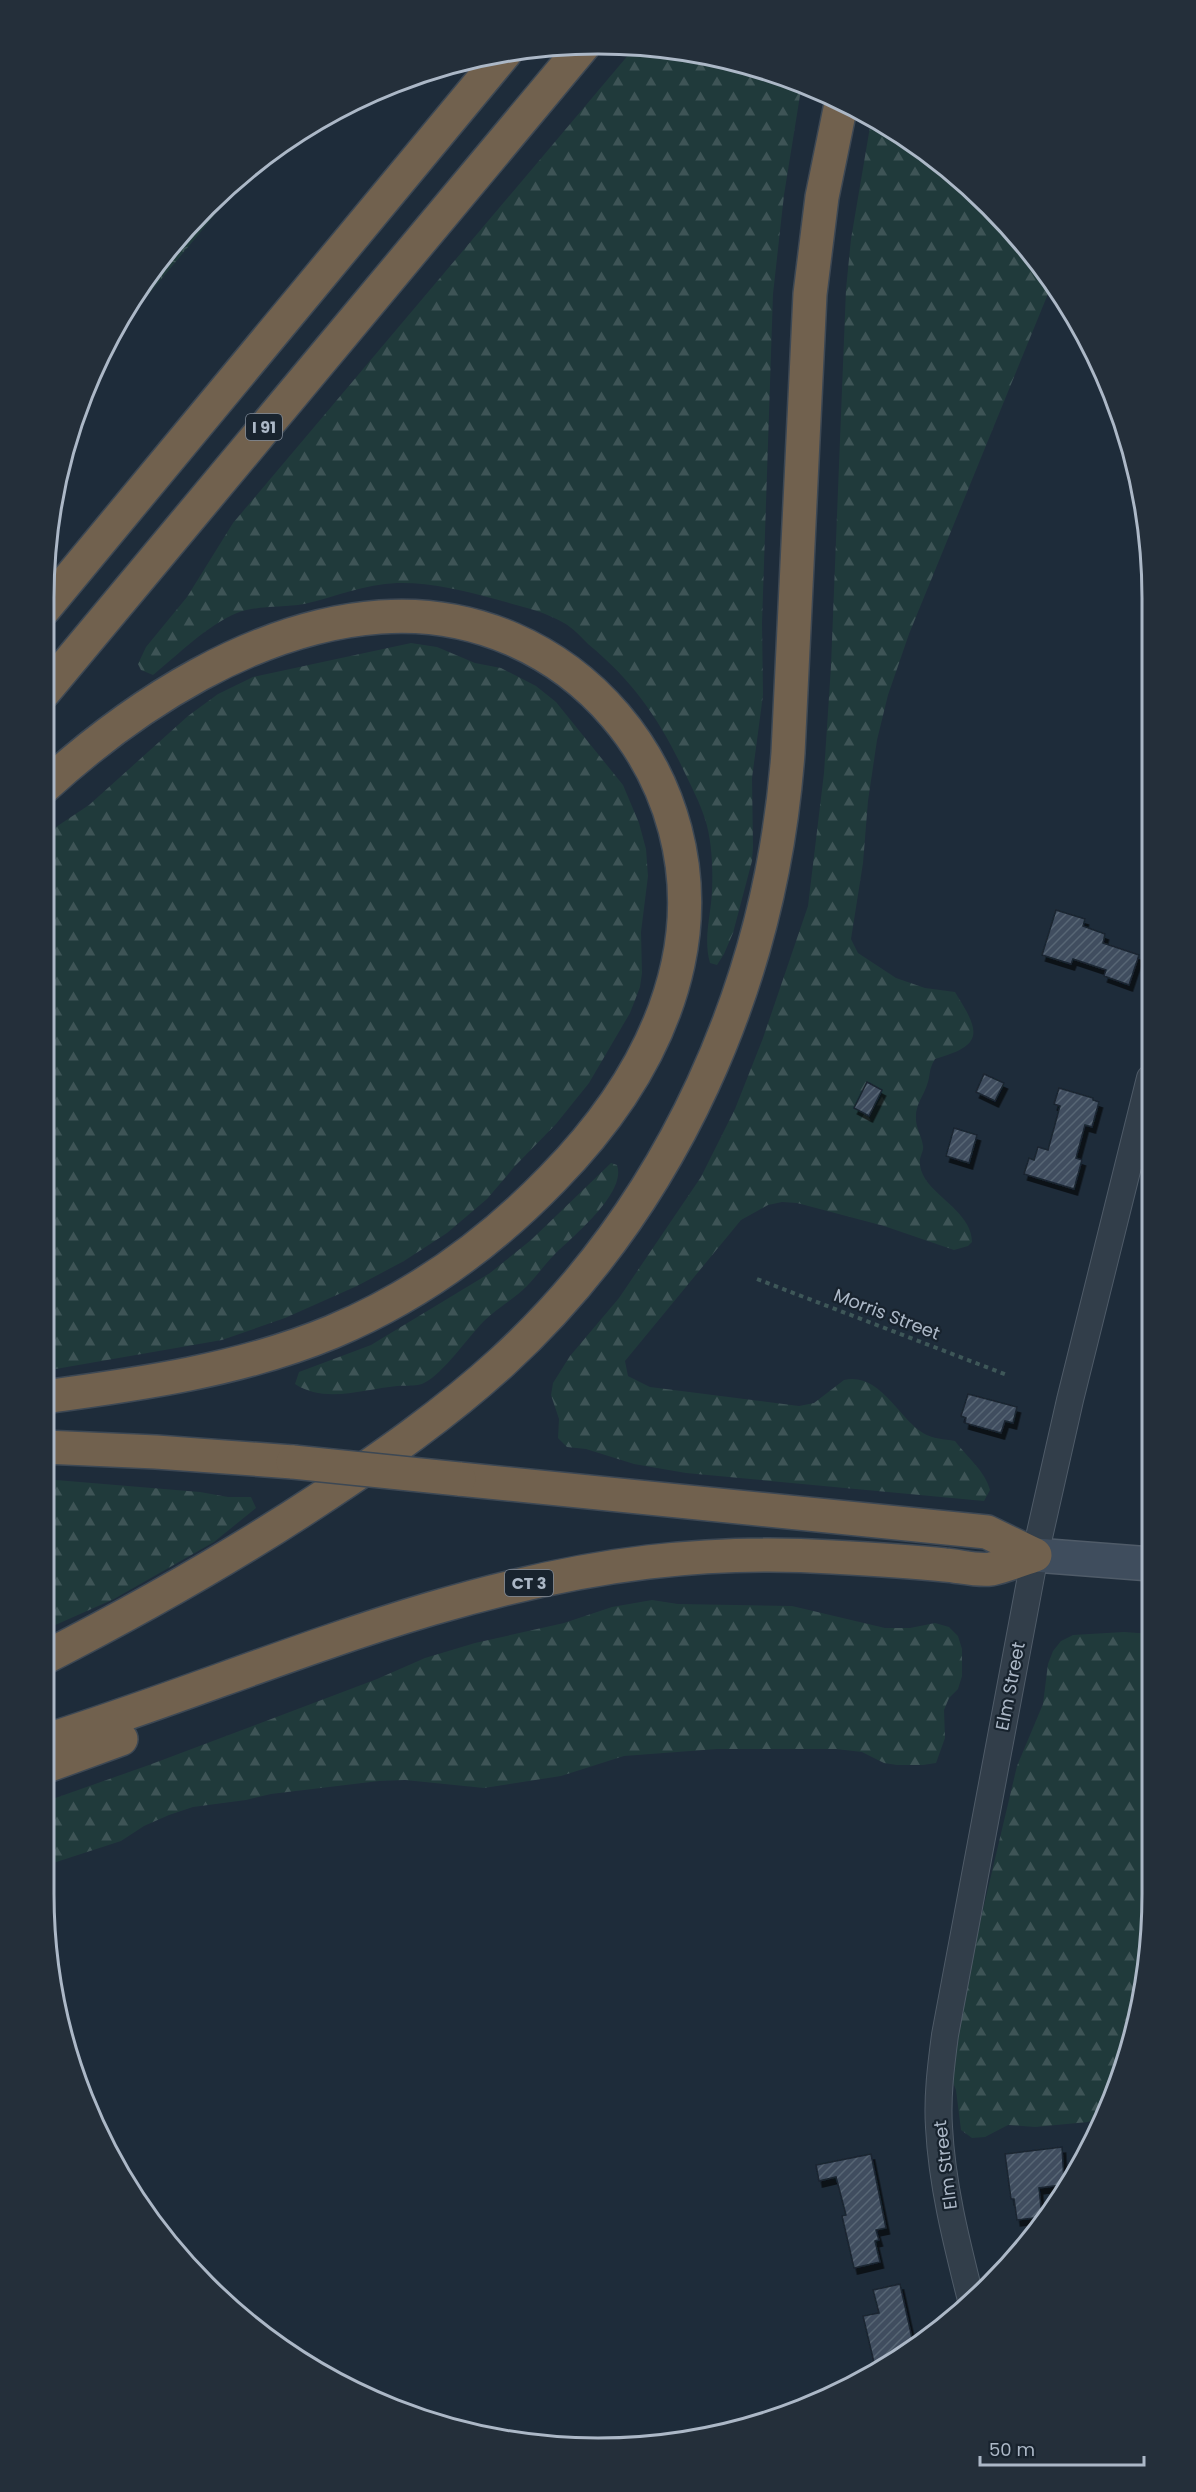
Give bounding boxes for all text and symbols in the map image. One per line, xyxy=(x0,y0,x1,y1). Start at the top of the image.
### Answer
road number: I 91 xyxy=(246,414,282,440)
street label: Morris Street xyxy=(830,1282,944,1346)
road number: CT 3 xyxy=(505,1570,553,1596)
street label: Elm Street xyxy=(989,1640,1031,1732)
street label: Elm Street xyxy=(927,2119,963,2211)
scale bar xyxy=(980,2429,1144,2467)
text: 50 m xyxy=(989,2437,1035,2462)

